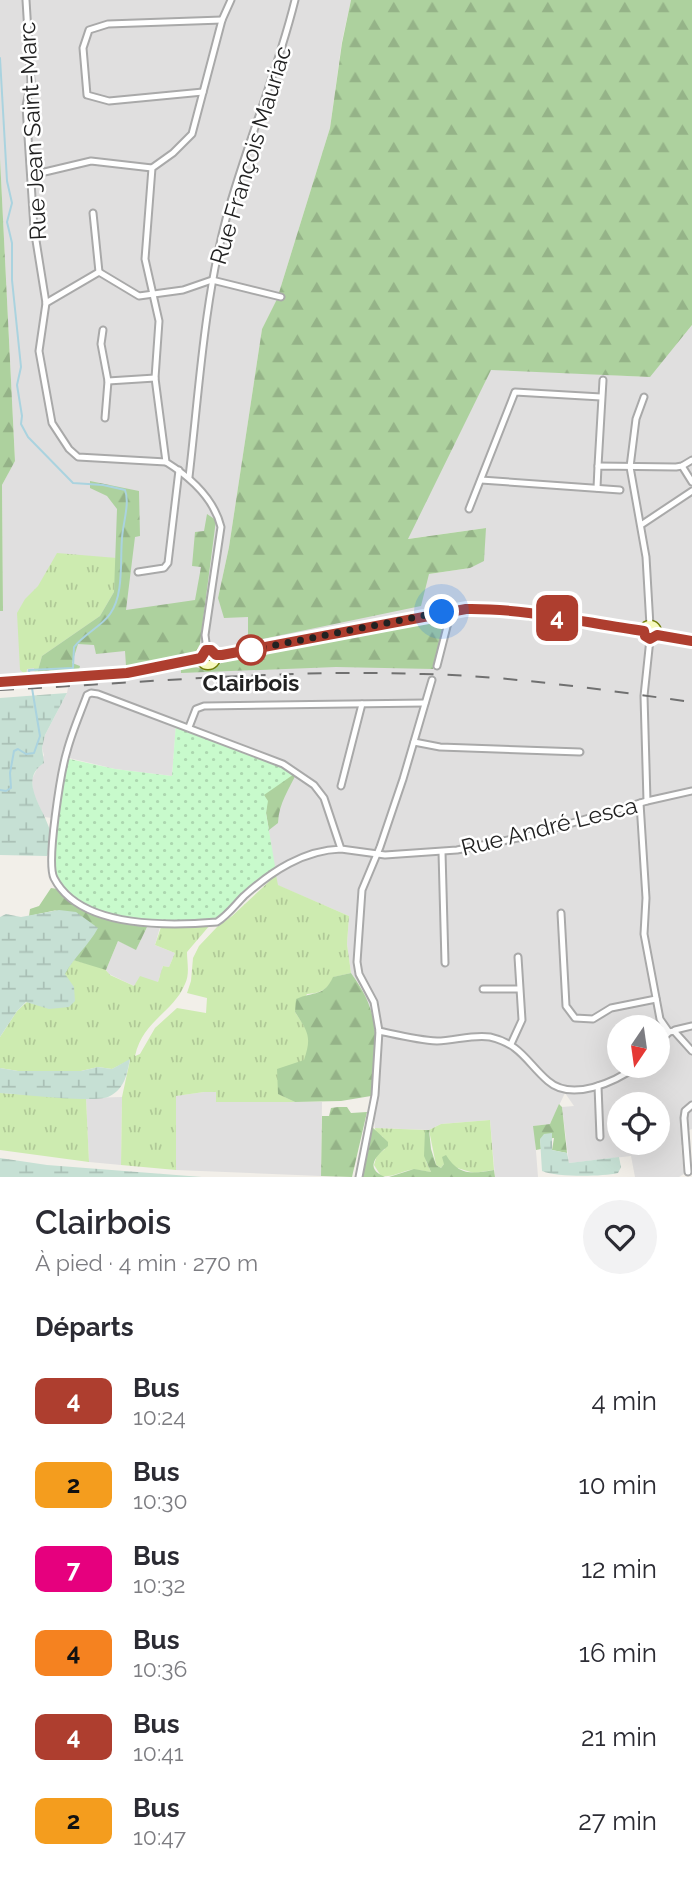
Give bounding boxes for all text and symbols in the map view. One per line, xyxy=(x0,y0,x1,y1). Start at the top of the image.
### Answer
street label: Rue Jean Saint-Marc xyxy=(13,21,51,241)
street label: Rue François Mauriac xyxy=(204,42,296,268)
your location xyxy=(424,594,459,629)
line badge: 4 xyxy=(534,595,580,641)
text: 4 xyxy=(550,603,564,632)
marker: Clairbois xyxy=(236,635,266,665)
place label: Clairbois xyxy=(203,669,299,696)
street label: Rue André Lesca xyxy=(458,791,640,861)
north arrow xyxy=(607,1015,670,1078)
map controls xyxy=(607,1015,670,1155)
button: locate xyxy=(607,1092,670,1155)
button: heart xyxy=(583,1200,657,1274)
text: Clairbois xyxy=(35,1203,171,1242)
text: À pied · 4 min · 270 m xyxy=(35,1249,258,1276)
text: Départs xyxy=(35,1312,134,1342)
text: Bus xyxy=(133,1373,180,1403)
text: 4 xyxy=(67,1386,80,1415)
text: 4 min xyxy=(591,1386,657,1416)
text: 10:24 xyxy=(133,1403,186,1430)
text: Bus xyxy=(133,1457,180,1487)
text: 2 xyxy=(67,1470,80,1499)
text: 10 min xyxy=(579,1470,657,1500)
text: 10:30 xyxy=(133,1487,188,1514)
text: Bus xyxy=(133,1541,180,1571)
text: 7 xyxy=(67,1554,80,1583)
text: 12 min xyxy=(581,1554,657,1584)
text: 10:32 xyxy=(133,1571,186,1598)
text: Bus xyxy=(133,1625,180,1655)
text: 4 xyxy=(67,1638,80,1667)
text: 16 min xyxy=(579,1638,657,1668)
text: 10:36 xyxy=(133,1655,187,1682)
text: Bus xyxy=(133,1709,180,1739)
text: 4 xyxy=(67,1722,80,1751)
text: 21 min xyxy=(581,1722,657,1752)
text: 10:41 xyxy=(133,1739,184,1766)
text: Bus xyxy=(133,1793,180,1823)
text: 2 xyxy=(67,1806,80,1835)
text: 27 min xyxy=(578,1806,657,1836)
text: 10:47 xyxy=(133,1823,186,1850)

